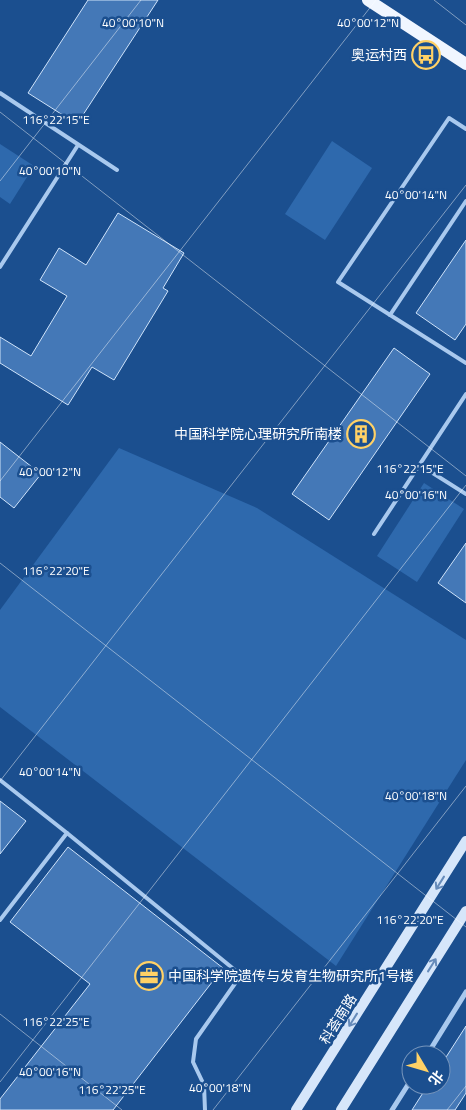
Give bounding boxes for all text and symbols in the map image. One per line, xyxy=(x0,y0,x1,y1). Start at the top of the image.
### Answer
text: 40°00'10"N xyxy=(102,13,164,32)
text: 40°00'12"N xyxy=(337,13,399,32)
bus stop icon: 奥运村西 xyxy=(411,40,441,70)
place label: 奥运村西 xyxy=(351,44,407,65)
text: 116°22'15"E xyxy=(22,110,90,129)
text: 40°00'10"N xyxy=(19,161,81,180)
text: 40°00'14"N xyxy=(385,185,447,204)
building icon: 中国科学院心理研究所南楼 xyxy=(346,419,376,449)
place label: 中国科学院心理研究所南楼 xyxy=(174,423,342,444)
text: 116°22'15"E xyxy=(376,459,444,478)
text: 40°00'12"N xyxy=(19,462,81,481)
text: 40°00'16"N xyxy=(385,485,447,504)
text: 116°22'20"E xyxy=(22,561,90,580)
text: 40°00'14"N xyxy=(19,762,81,781)
text: 40°00'18"N xyxy=(385,786,447,805)
one-way arrow xyxy=(435,875,445,889)
text: 116°22'20"E xyxy=(376,910,444,929)
one-way arrow xyxy=(427,959,437,973)
office icon: 中国科学院遗传与发育生物研究所1号楼 xyxy=(134,961,164,991)
place label: 中国科学院遗传与发育生物研究所1号楼 xyxy=(168,965,414,986)
street label: 科荟南路 xyxy=(314,989,361,1048)
text: 116°22'25"E xyxy=(22,1012,90,1031)
one-way arrow xyxy=(348,1013,359,1027)
north arrow xyxy=(401,1045,451,1095)
text: 40°00'16"N xyxy=(19,1062,81,1081)
text: 北 xyxy=(424,1066,449,1090)
text: 40°00'18"N xyxy=(189,1078,251,1097)
text: 116°22'25"E xyxy=(78,1080,146,1099)

